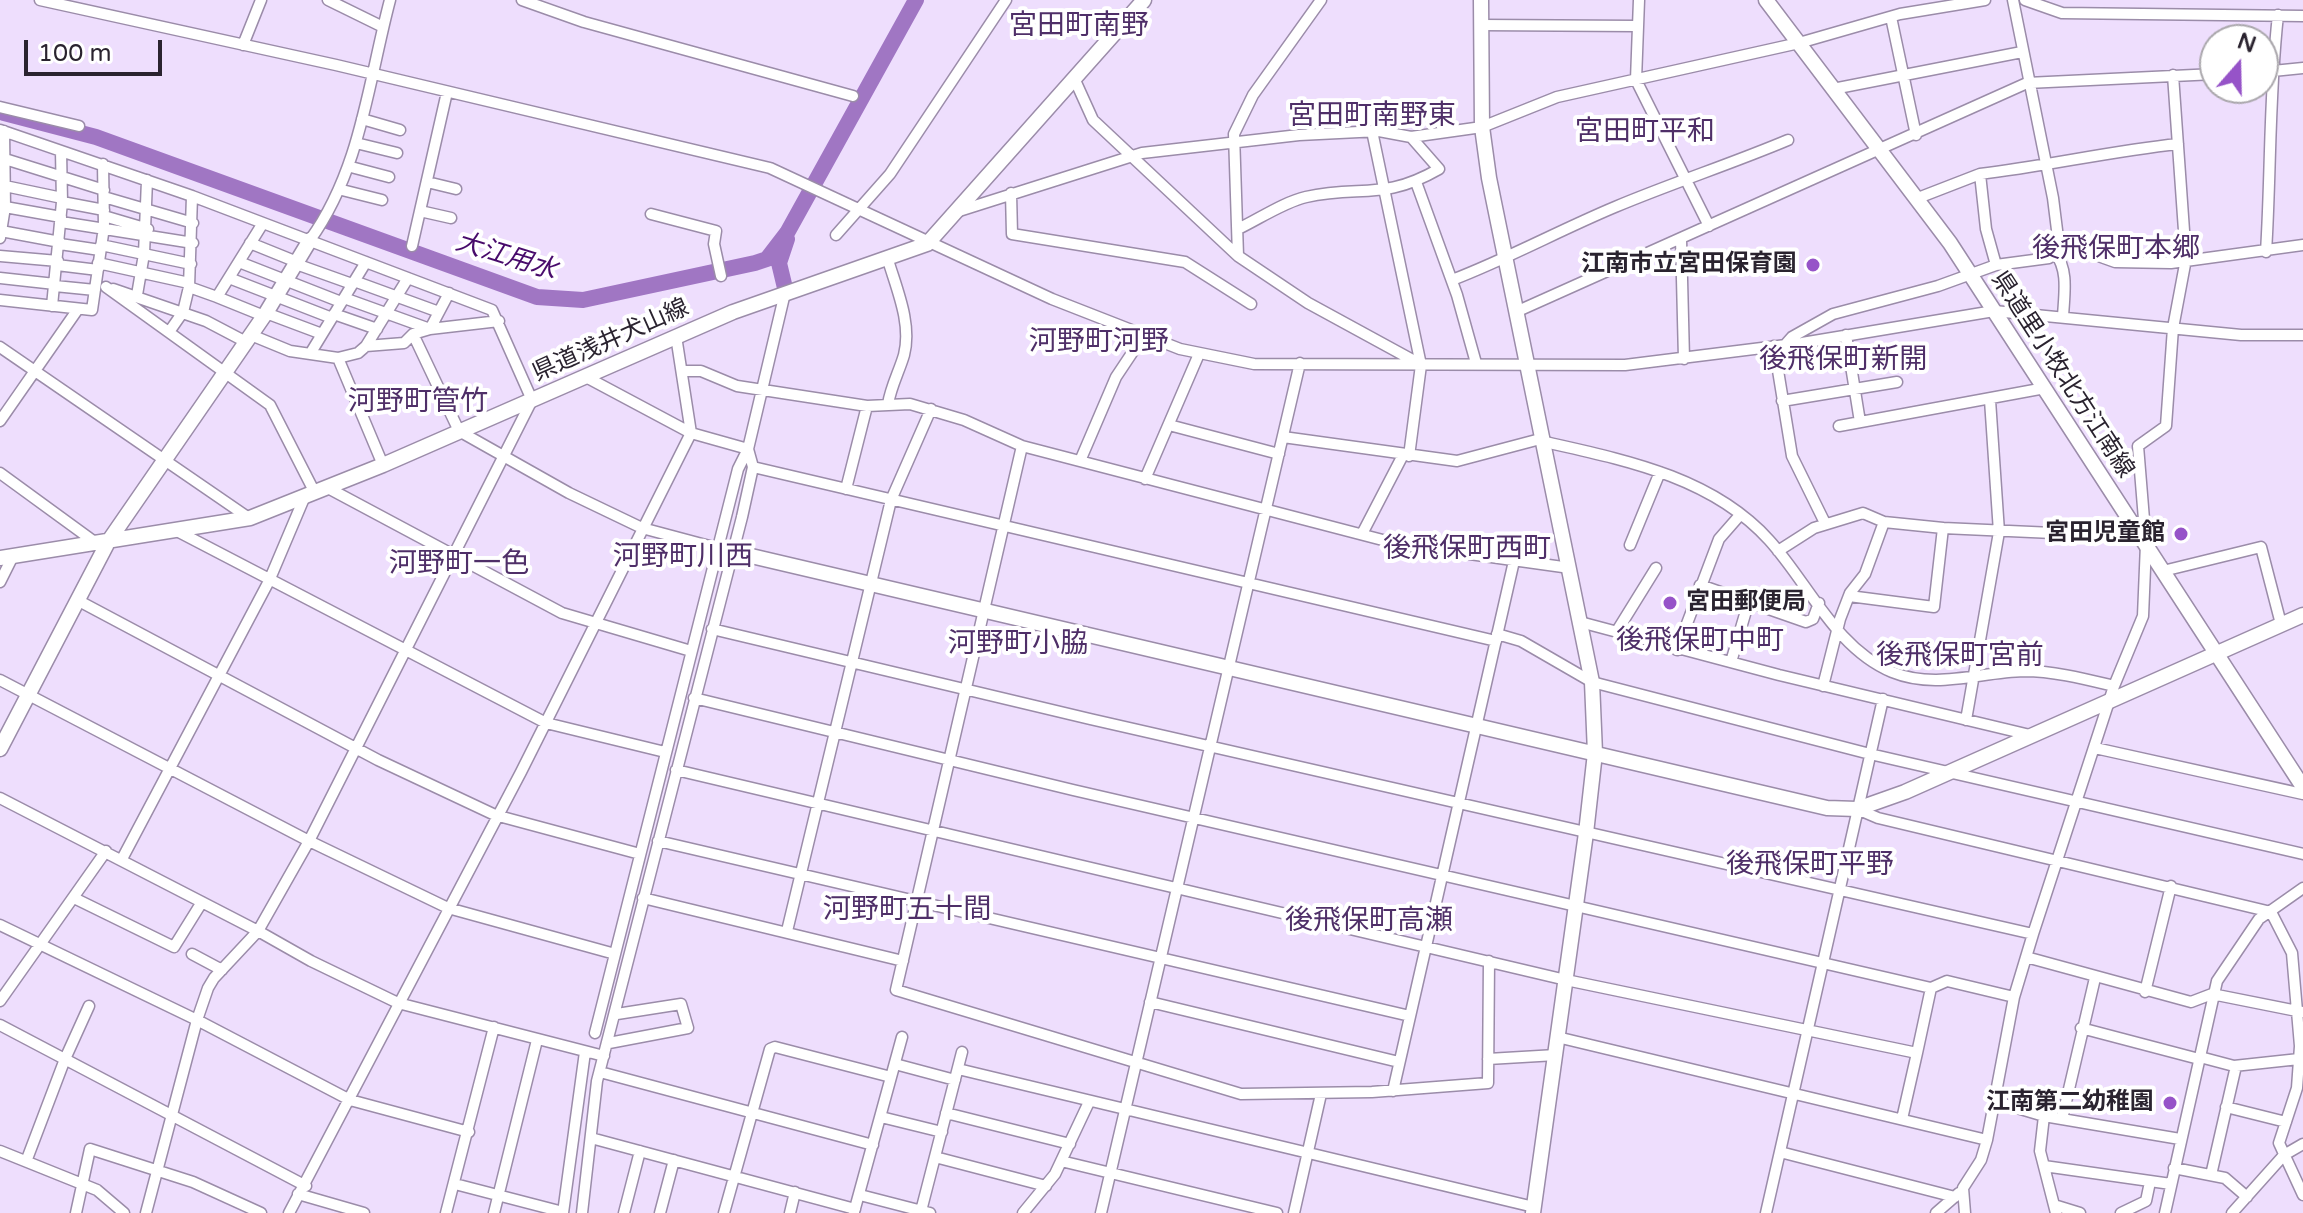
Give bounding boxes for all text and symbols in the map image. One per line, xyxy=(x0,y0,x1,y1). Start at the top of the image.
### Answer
district label: 宮田町南野 xyxy=(1009,10,1149,44)
scale bar xyxy=(28,24,166,74)
north arrow xyxy=(2199,24,2279,104)
text: N xyxy=(2234,28,2259,59)
text: 100 m xyxy=(38,39,112,68)
district label: 宮田町南野東 xyxy=(1288,100,1456,134)
district label: 宮田町平和 xyxy=(1575,116,1715,150)
water label: 大江用水 xyxy=(452,227,560,287)
district label: 後飛保町本郷 xyxy=(2032,233,2200,267)
place label: 江南市立宮田保育園 xyxy=(1581,251,1797,279)
marker: 江南市立宮田保育園 xyxy=(1804,256,1822,274)
street label: 県道里小牧北方江南線 xyxy=(1985,267,2139,483)
street label: 県道浅井犬山線 xyxy=(528,294,694,388)
district label: 河野町河野 xyxy=(1029,326,1169,360)
district label: 後飛保町新開 xyxy=(1759,344,1927,378)
district label: 河野町管竹 xyxy=(348,386,488,420)
place label: 宮田児童館 xyxy=(2045,520,2165,548)
marker: 宮田児童館 xyxy=(2172,525,2190,543)
district label: 後飛保町西町 xyxy=(1383,533,1551,567)
district label: 河野町川西 xyxy=(613,541,753,575)
district label: 河野町一色 xyxy=(389,548,529,582)
place label: 宮田郵便局 xyxy=(1686,589,1806,617)
marker: 宮田郵便局 xyxy=(1661,594,1679,612)
district label: 後飛保町中町 xyxy=(1616,625,1784,659)
district label: 河野町小脇 xyxy=(948,628,1088,662)
district label: 後飛保町宮前 xyxy=(1876,640,2044,674)
district label: 後飛保町平野 xyxy=(1726,849,1894,883)
district label: 河野町五十間 xyxy=(823,894,991,928)
district label: 後飛保町高瀬 xyxy=(1285,905,1453,939)
place label: 江南第二幼稚園 xyxy=(1986,1089,2154,1117)
marker: 江南第二幼稚園 xyxy=(2161,1094,2179,1112)

